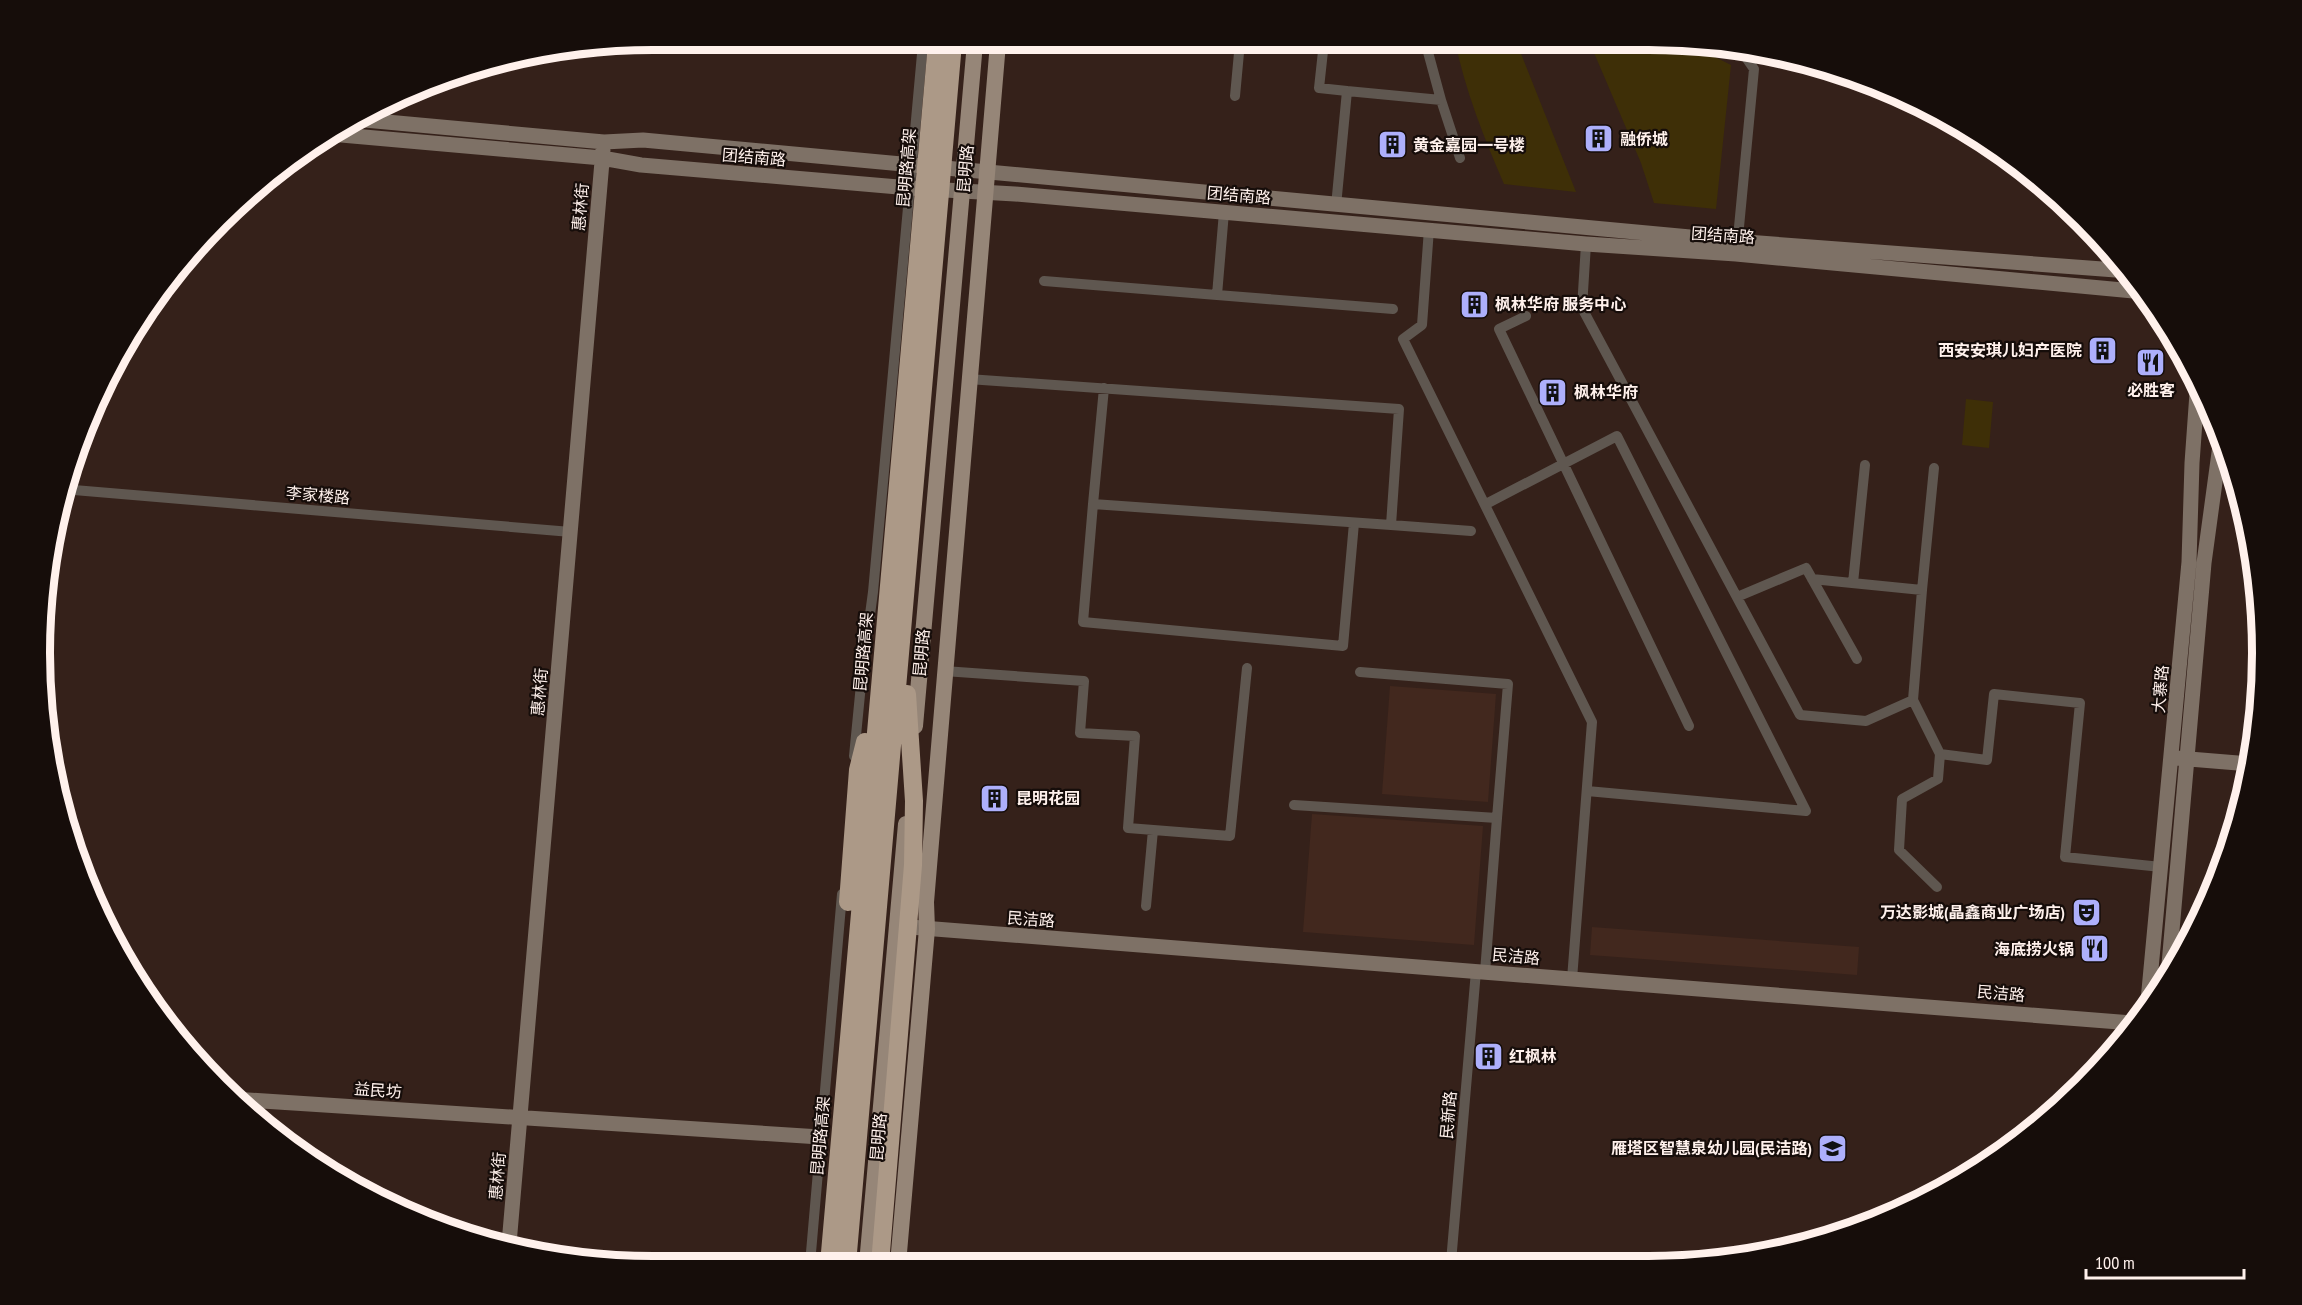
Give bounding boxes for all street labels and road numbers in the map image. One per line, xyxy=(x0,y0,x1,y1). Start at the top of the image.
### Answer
street label: 昆明路高架 xyxy=(893,127,919,209)
street label: 团结南路 xyxy=(721,144,787,170)
street label: 昆明路 xyxy=(953,144,977,194)
street label: 惠林街 xyxy=(568,182,592,232)
street label: 团结南路 xyxy=(1206,182,1272,208)
street label: 团结南路 xyxy=(1690,223,1756,247)
street label: 李家楼路 xyxy=(285,482,351,508)
street label: 昆明路高架 xyxy=(850,611,876,693)
street label: 昆明路 xyxy=(909,628,933,678)
street label: 大寨路 xyxy=(2148,664,2172,714)
street label: 惠林街 xyxy=(527,667,551,717)
street label: 民洁路 xyxy=(1006,907,1056,931)
street label: 民洁路 xyxy=(1491,944,1541,968)
street label: 民洁路 xyxy=(1976,981,2026,1005)
street label: 益民坊 xyxy=(353,1078,403,1102)
street label: 民新路 xyxy=(1436,1090,1460,1140)
street label: 昆明路高架 xyxy=(807,1095,833,1177)
street label: 昆明路 xyxy=(866,1112,890,1162)
street label: 惠林街 xyxy=(485,1151,509,1201)

